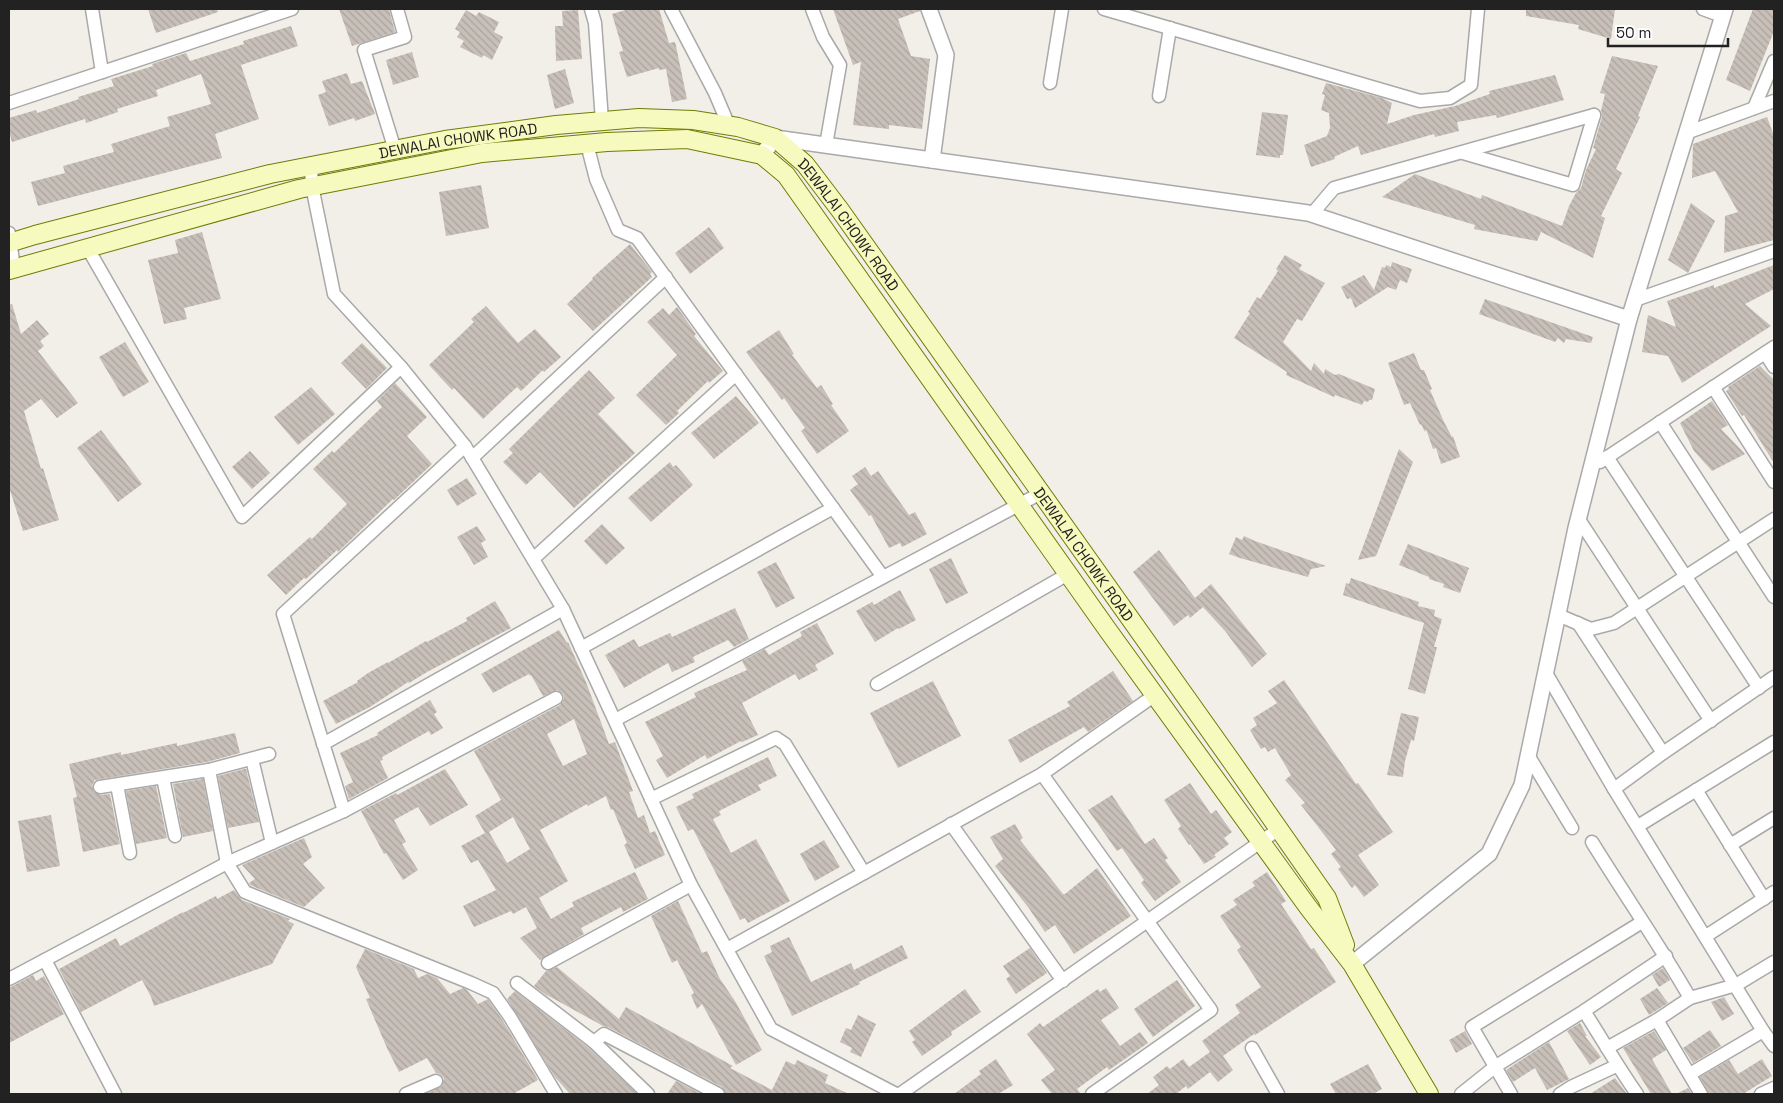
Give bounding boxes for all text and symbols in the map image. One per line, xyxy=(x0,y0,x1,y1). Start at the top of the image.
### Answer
scale bar xyxy=(1608,15,1728,47)
text: 50 m xyxy=(1616,23,1651,42)
street label: DEWALAI CHOWK ROAD xyxy=(377,118,538,162)
street label: DEWALAI CHOWK ROAD xyxy=(795,153,904,294)
street label: DEWALAI CHOWK ROAD xyxy=(1030,483,1138,625)

